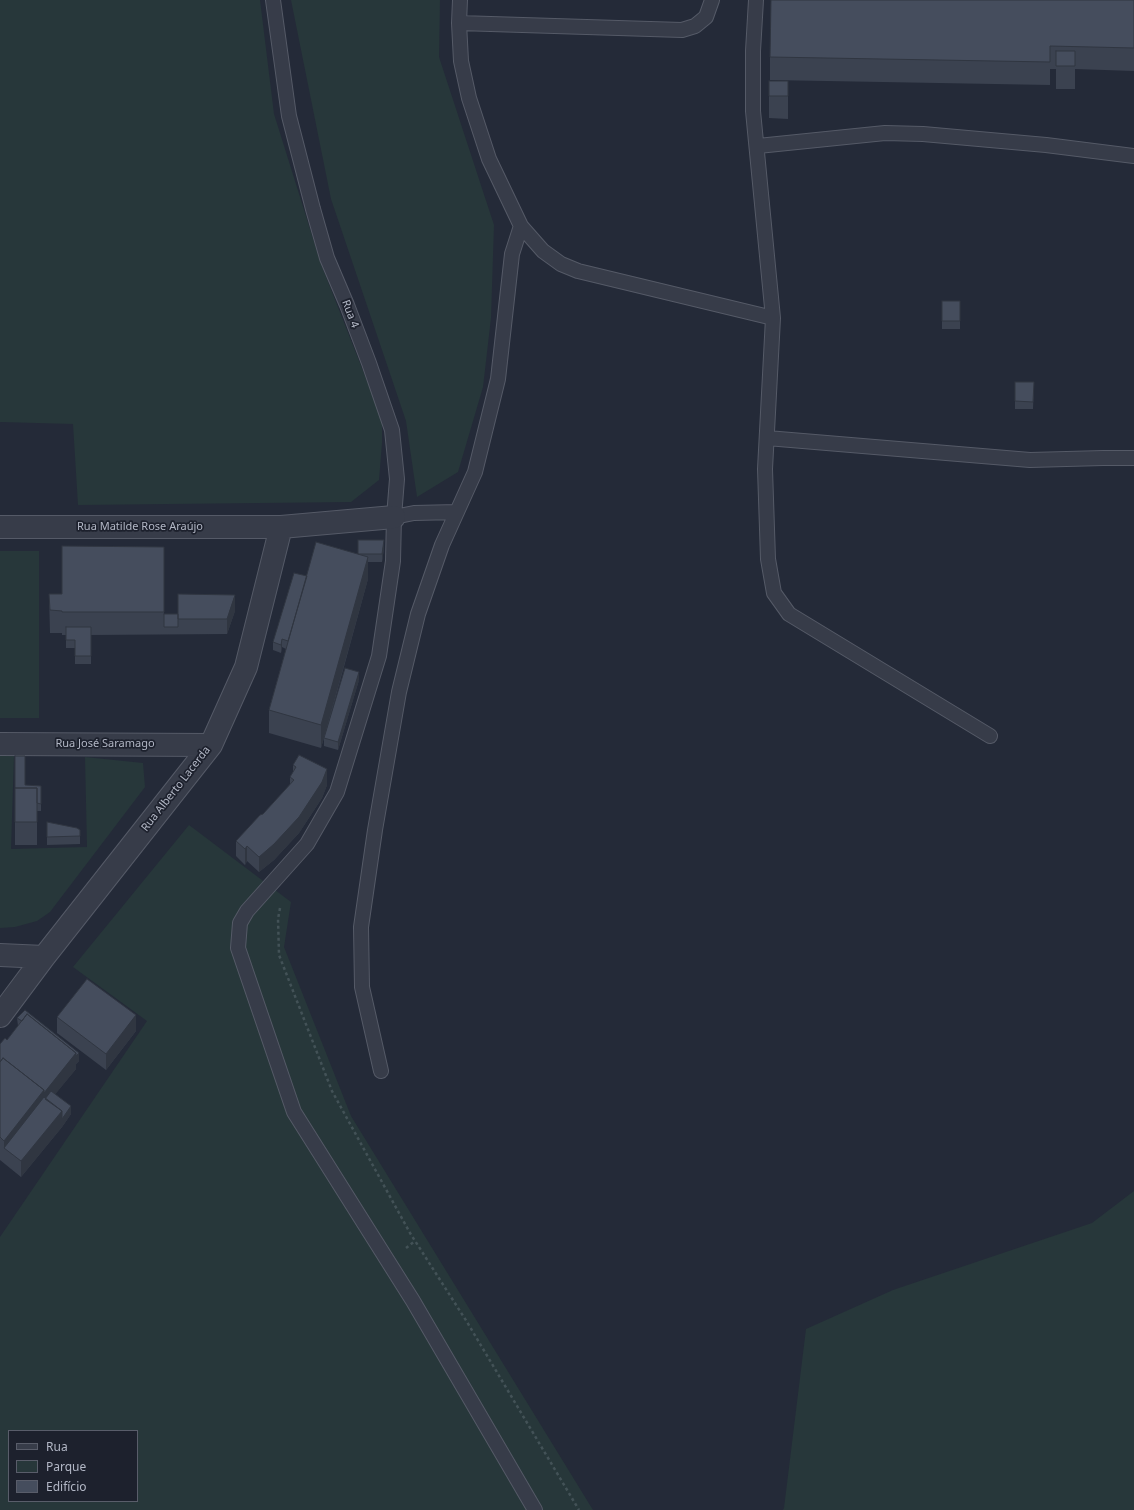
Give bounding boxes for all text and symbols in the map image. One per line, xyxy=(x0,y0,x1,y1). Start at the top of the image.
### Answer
street label: Rua 4 xyxy=(339,298,361,330)
street label: Rua Matilde Rose Araújo xyxy=(77,520,203,534)
street label: Rua José Saramago xyxy=(55,737,155,751)
street label: Rua Alberto Lacerda xyxy=(139,744,213,834)
legend xyxy=(8,1430,138,1502)
text: Rua xyxy=(46,1438,68,1455)
text: Parque xyxy=(46,1458,86,1475)
text: Edifício xyxy=(46,1478,87,1495)

